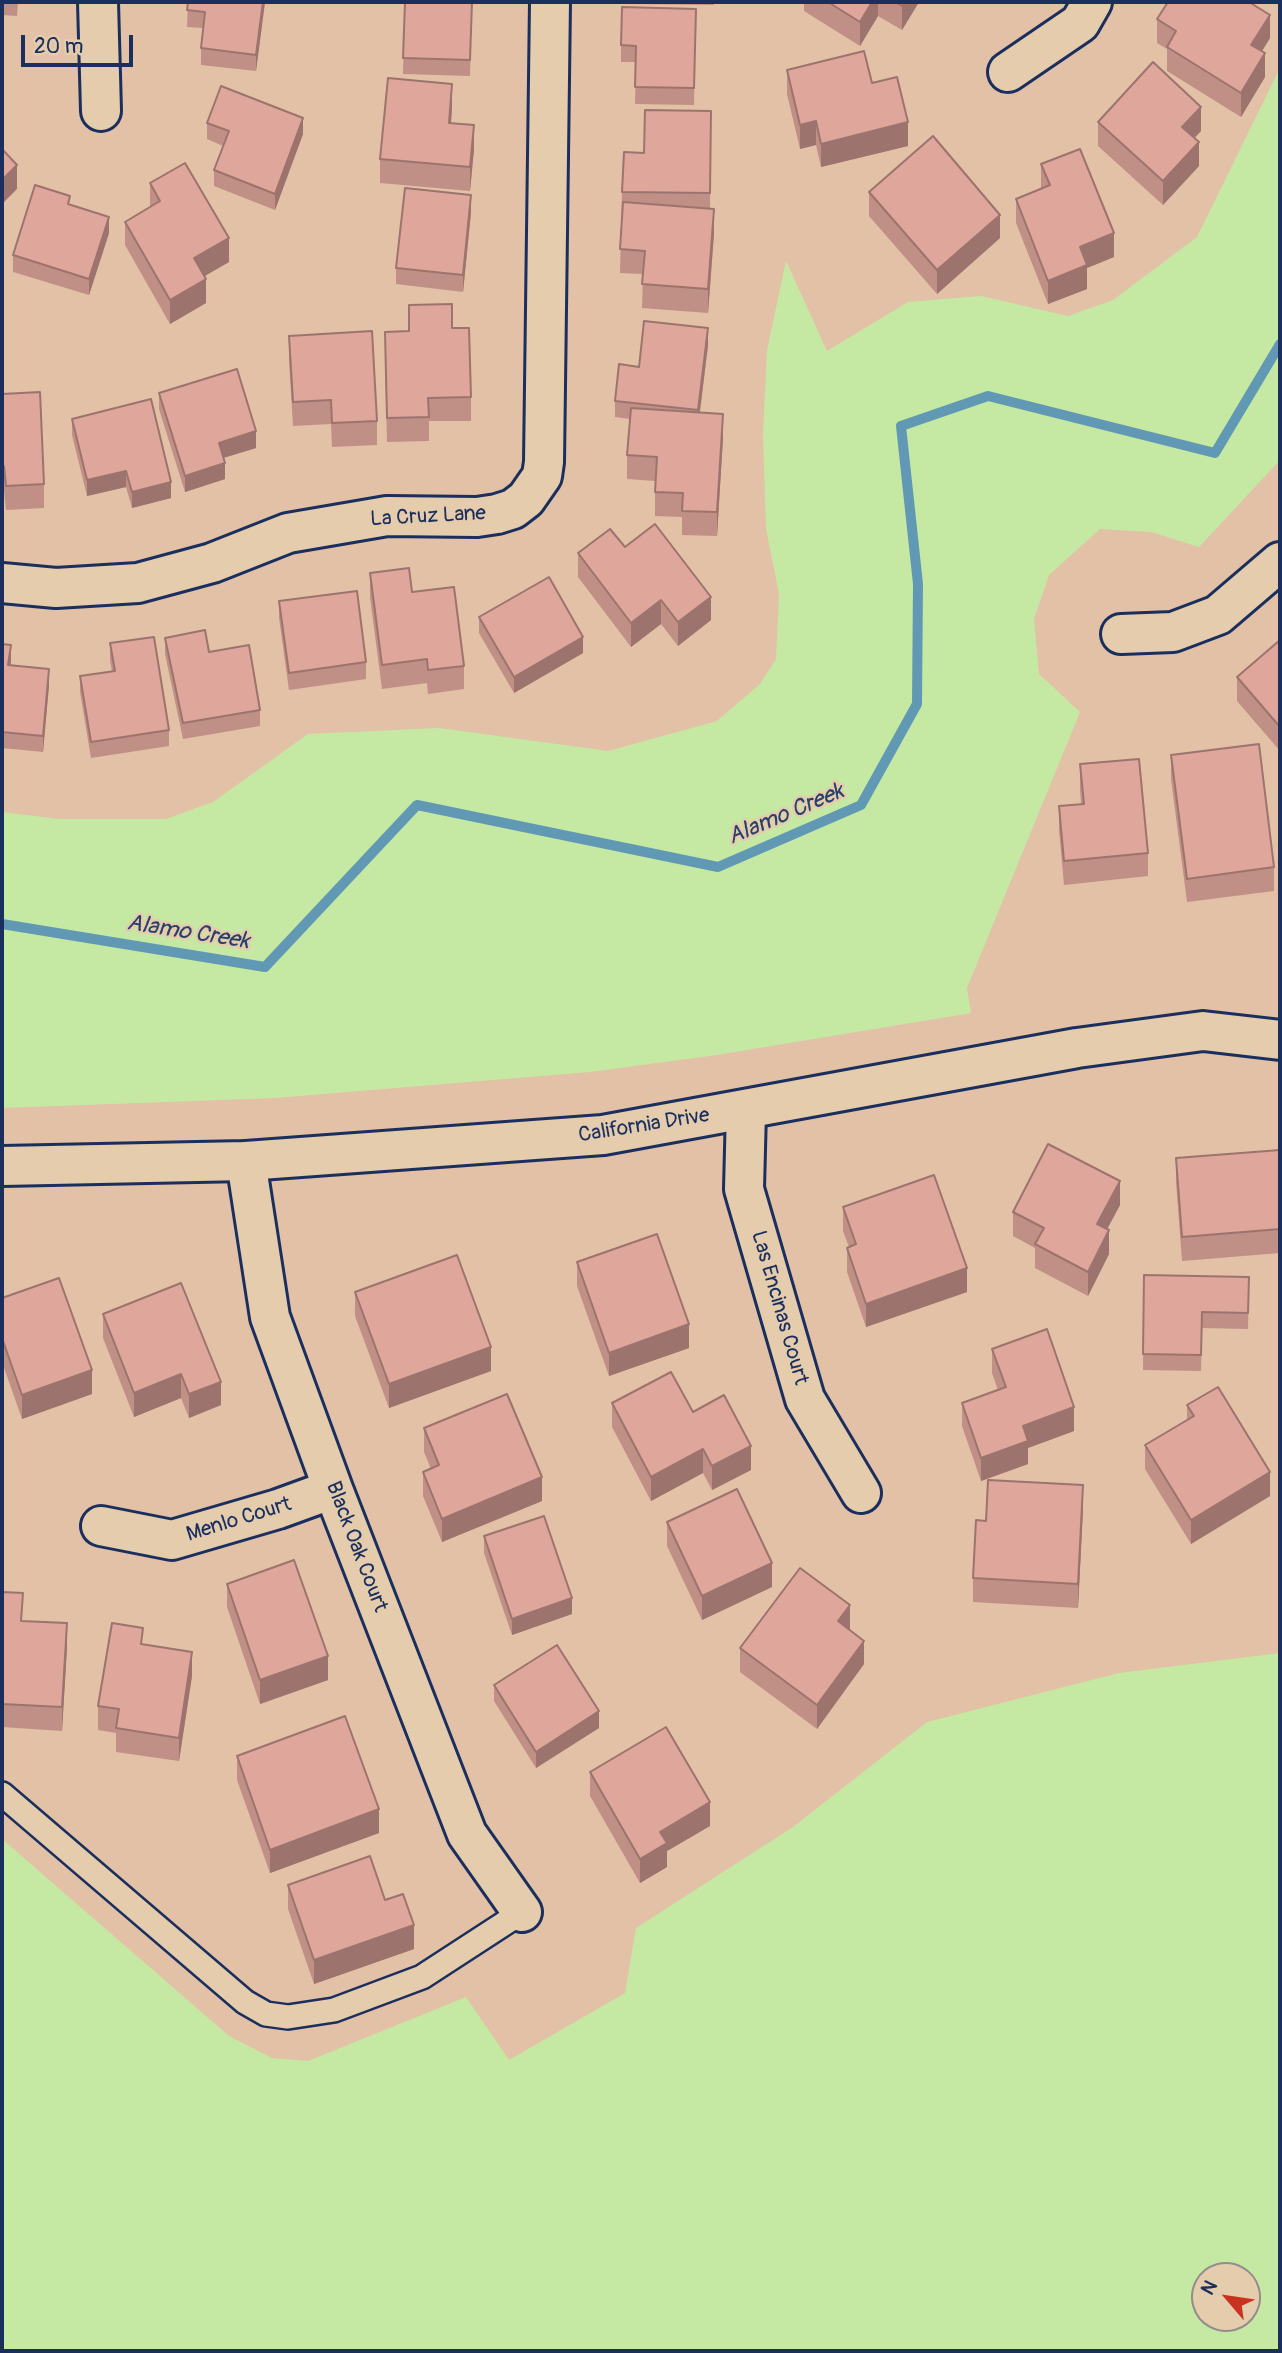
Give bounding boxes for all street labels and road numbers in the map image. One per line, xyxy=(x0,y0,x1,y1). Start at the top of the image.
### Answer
street label: La Cruz Lane xyxy=(369,501,487,533)
street label: California Drive xyxy=(577,1103,711,1149)
street label: Las Encinas Court xyxy=(745,1228,813,1388)
street label: Black Oak Court xyxy=(320,1478,392,1616)
street label: Menlo Court xyxy=(183,1492,295,1548)

